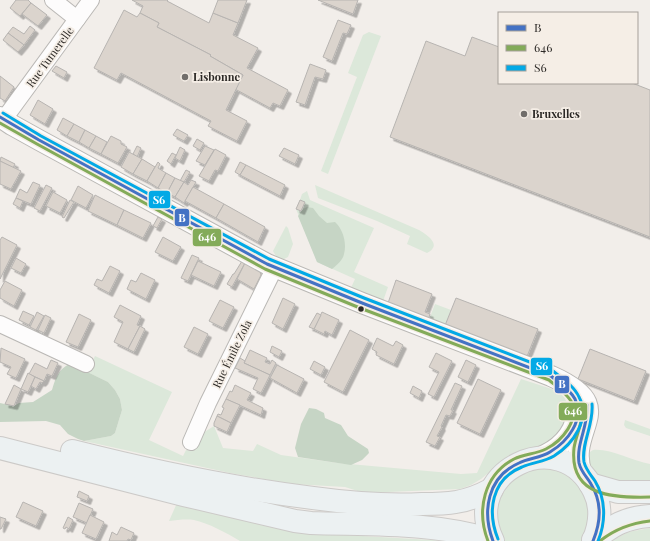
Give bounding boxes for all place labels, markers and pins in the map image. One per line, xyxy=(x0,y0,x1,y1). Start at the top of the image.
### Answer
place label: Lisbonne xyxy=(193,69,240,84)
marker: Lisbonne xyxy=(180,72,190,82)
place label: Bruxelles xyxy=(532,106,580,121)
marker: Bruxelles xyxy=(519,109,529,119)
unlabelled marker xyxy=(356,304,366,314)

